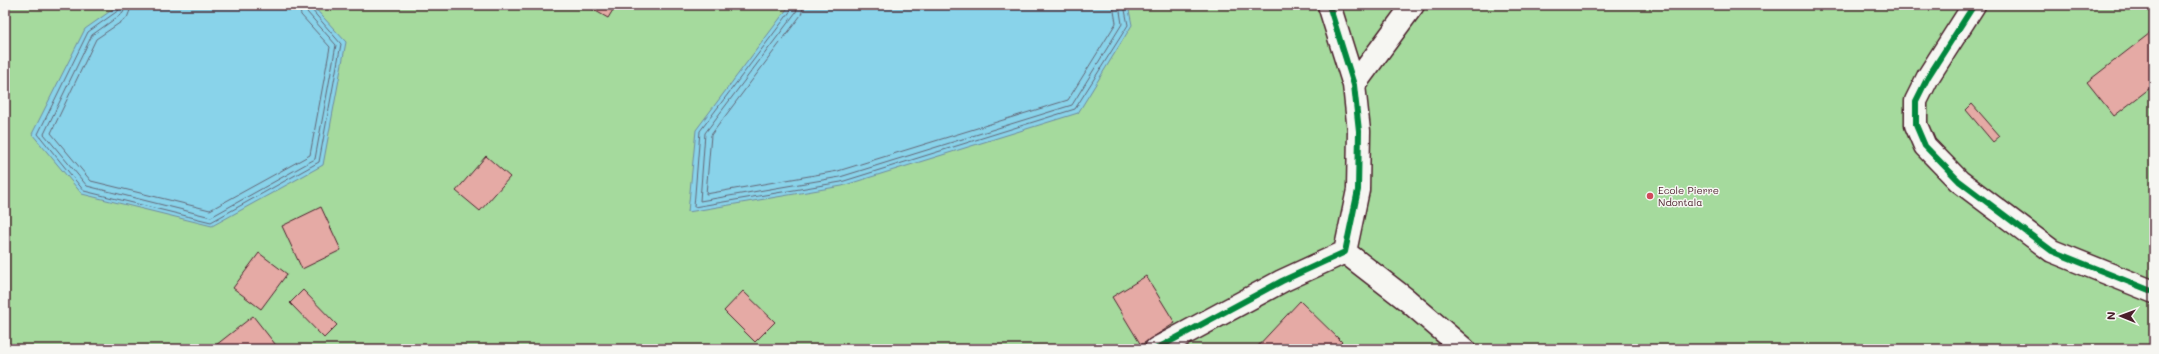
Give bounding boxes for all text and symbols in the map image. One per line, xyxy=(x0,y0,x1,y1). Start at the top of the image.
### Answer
place label: Ecole Pierre Ndontala xyxy=(1658,183,1719,209)
marker: Ecole Pierre Ndontala xyxy=(1645,191,1655,201)
north arrow xyxy=(2101,296,2141,336)
text: N xyxy=(2103,312,2118,320)

